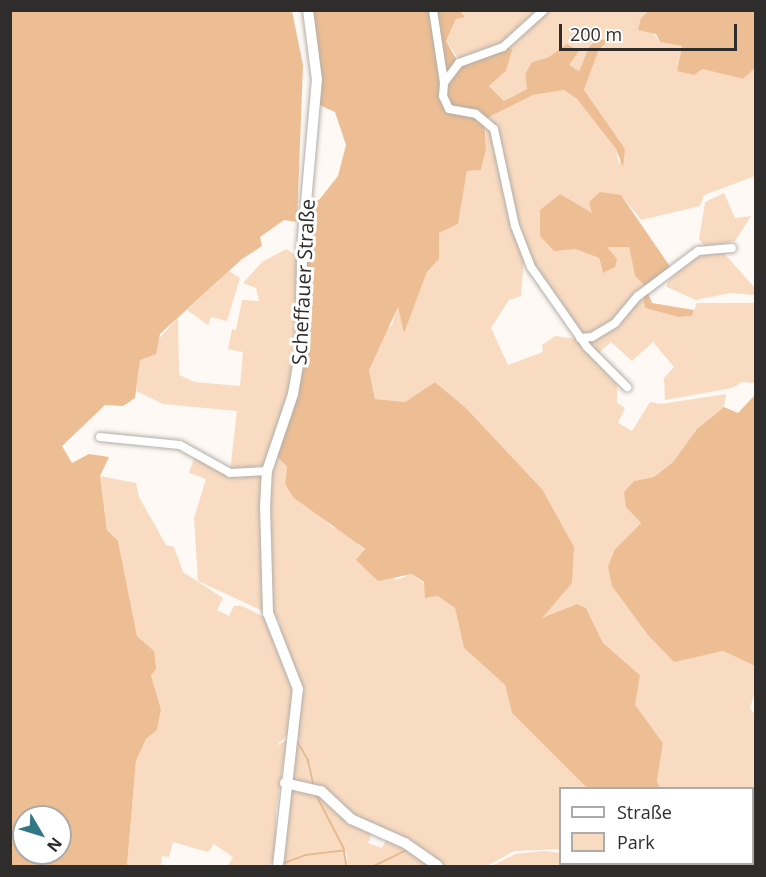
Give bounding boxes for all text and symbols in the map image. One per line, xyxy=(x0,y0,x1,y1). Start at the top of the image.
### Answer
scale bar xyxy=(562,12,740,50)
text: 200 m xyxy=(570,22,622,46)
street label: Scheffauer Straße xyxy=(287,198,319,366)
legend xyxy=(559,787,754,865)
text: Straße xyxy=(617,800,672,824)
north arrow xyxy=(12,805,72,865)
text: Park xyxy=(617,830,655,854)
text: N xyxy=(42,833,67,857)

